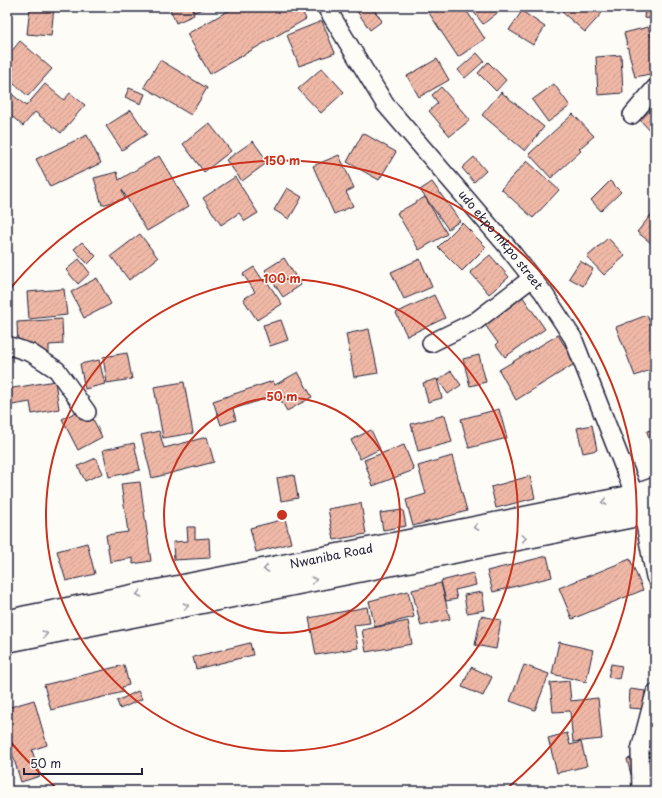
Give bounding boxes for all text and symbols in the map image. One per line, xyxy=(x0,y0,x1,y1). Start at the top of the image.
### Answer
text: 150 m xyxy=(264,151,300,169)
street label: udo ekpo mkpo street xyxy=(455,186,548,293)
text: 100 m xyxy=(263,269,301,287)
text: 50 m xyxy=(266,387,298,405)
one-way arrow xyxy=(600,497,607,505)
centre of rings xyxy=(275,508,289,522)
one-way arrow xyxy=(473,523,479,531)
one-way arrow xyxy=(521,534,527,543)
street label: Nwaniba Road xyxy=(288,538,374,572)
one-way arrow xyxy=(263,564,269,573)
one-way arrow xyxy=(311,576,317,585)
one-way arrow xyxy=(136,590,142,598)
one-way arrow xyxy=(183,602,190,610)
one-way arrow xyxy=(42,630,48,638)
scale bar xyxy=(24,750,142,776)
text: 50 m xyxy=(30,754,61,772)

